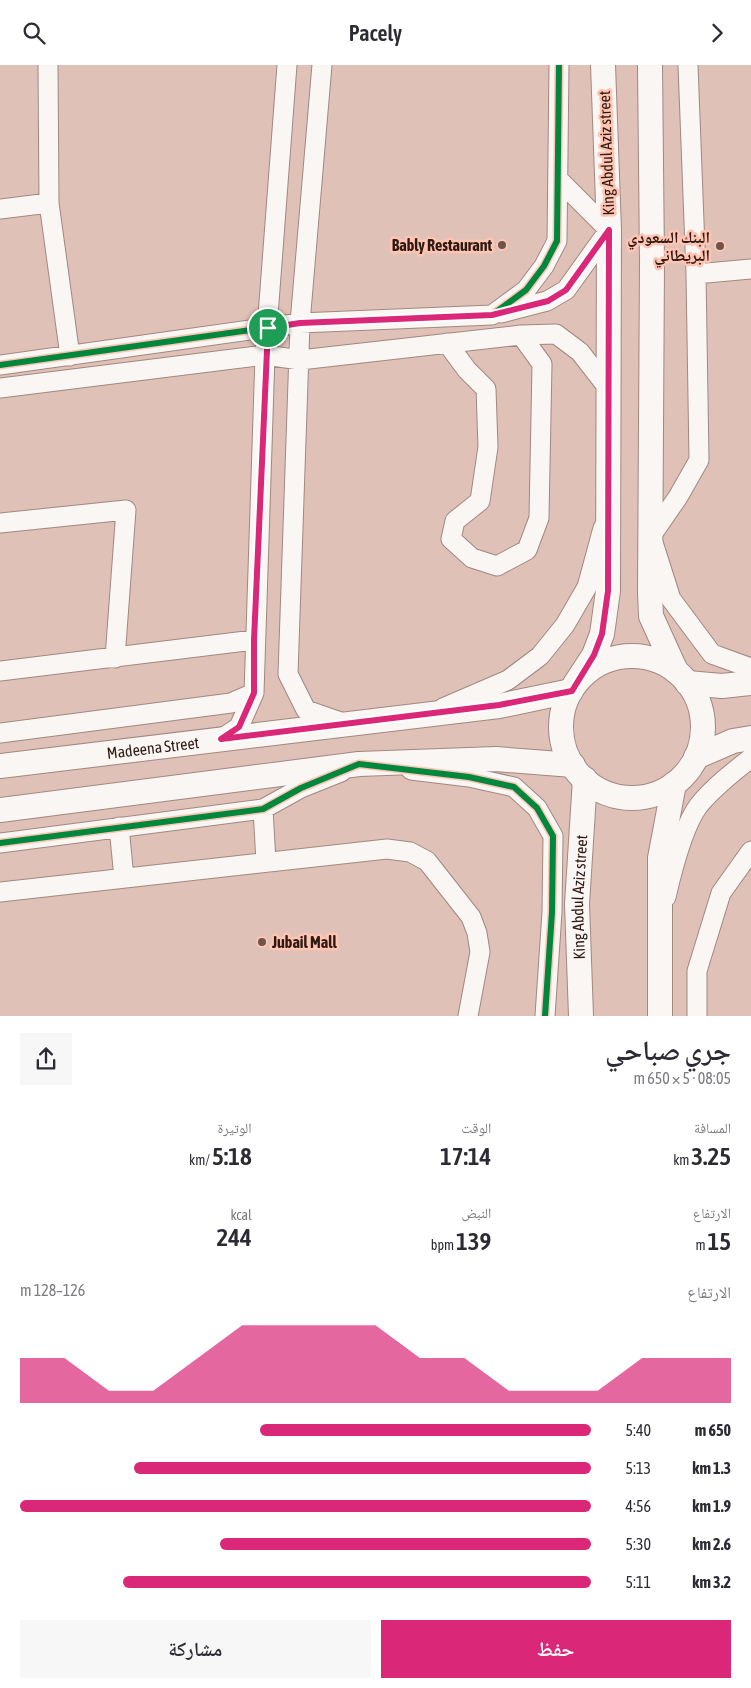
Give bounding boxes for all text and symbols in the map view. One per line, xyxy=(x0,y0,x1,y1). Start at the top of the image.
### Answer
icon: search xyxy=(20,19,48,47)
icon: forward xyxy=(703,19,731,47)
text: Pacely xyxy=(349,20,402,46)
street label: King Abdul Aziz street xyxy=(595,90,618,216)
place label: البنك السعودي البريطاني xyxy=(627,228,710,268)
place label: Bably Restaurant xyxy=(392,236,492,254)
marker: Bably Restaurant xyxy=(496,239,508,251)
marker: البنك السعودي البريطاني xyxy=(714,240,726,252)
pin xyxy=(247,307,289,349)
icon: arrive xyxy=(254,314,282,342)
street label: Madeena Street xyxy=(106,733,200,762)
street label: King Abdul Aziz street xyxy=(568,834,590,960)
place label: Jubail Mall xyxy=(271,933,337,951)
marker: Jubail Mall xyxy=(256,936,268,948)
button: share xyxy=(20,1033,72,1085)
text: جري صباحي xyxy=(605,1034,731,1066)
text: 08:05 · 5 × 650 m xyxy=(633,1069,731,1087)
text: الوتيرة xyxy=(218,1120,252,1136)
text: الوقت xyxy=(461,1120,491,1136)
text: المسافة xyxy=(694,1120,731,1136)
text: 5:18 xyxy=(212,1142,252,1170)
text: 17:14 xyxy=(440,1142,491,1170)
text: 3.25 xyxy=(691,1142,731,1170)
text: /km xyxy=(189,1152,212,1168)
text: km xyxy=(673,1152,691,1168)
text: النبض xyxy=(461,1205,491,1221)
text: الارتفاع xyxy=(693,1205,731,1221)
text: kcal xyxy=(230,1207,252,1223)
text: 244 xyxy=(216,1223,252,1251)
text: 139 xyxy=(456,1227,491,1255)
text: 15 xyxy=(707,1227,731,1255)
text: bpm xyxy=(431,1237,456,1253)
text: m xyxy=(695,1237,707,1253)
text: 126–128 m xyxy=(20,1281,85,1299)
text: الارتفاع xyxy=(687,1283,731,1301)
text: 5:40 xyxy=(626,1421,651,1439)
text: 650 m xyxy=(695,1421,731,1439)
text: 5:13 xyxy=(626,1459,651,1477)
text: 1.3 km xyxy=(692,1459,731,1477)
text: 4:56 xyxy=(626,1497,651,1515)
text: 1.9 km xyxy=(692,1497,731,1515)
text: 5:30 xyxy=(626,1535,651,1553)
text: 2.6 km xyxy=(692,1535,731,1553)
text: 5:11 xyxy=(626,1573,651,1591)
text: 3.2 km xyxy=(692,1573,731,1591)
button: مشاركة xyxy=(20,1620,371,1678)
button: حفظ xyxy=(381,1620,731,1678)

